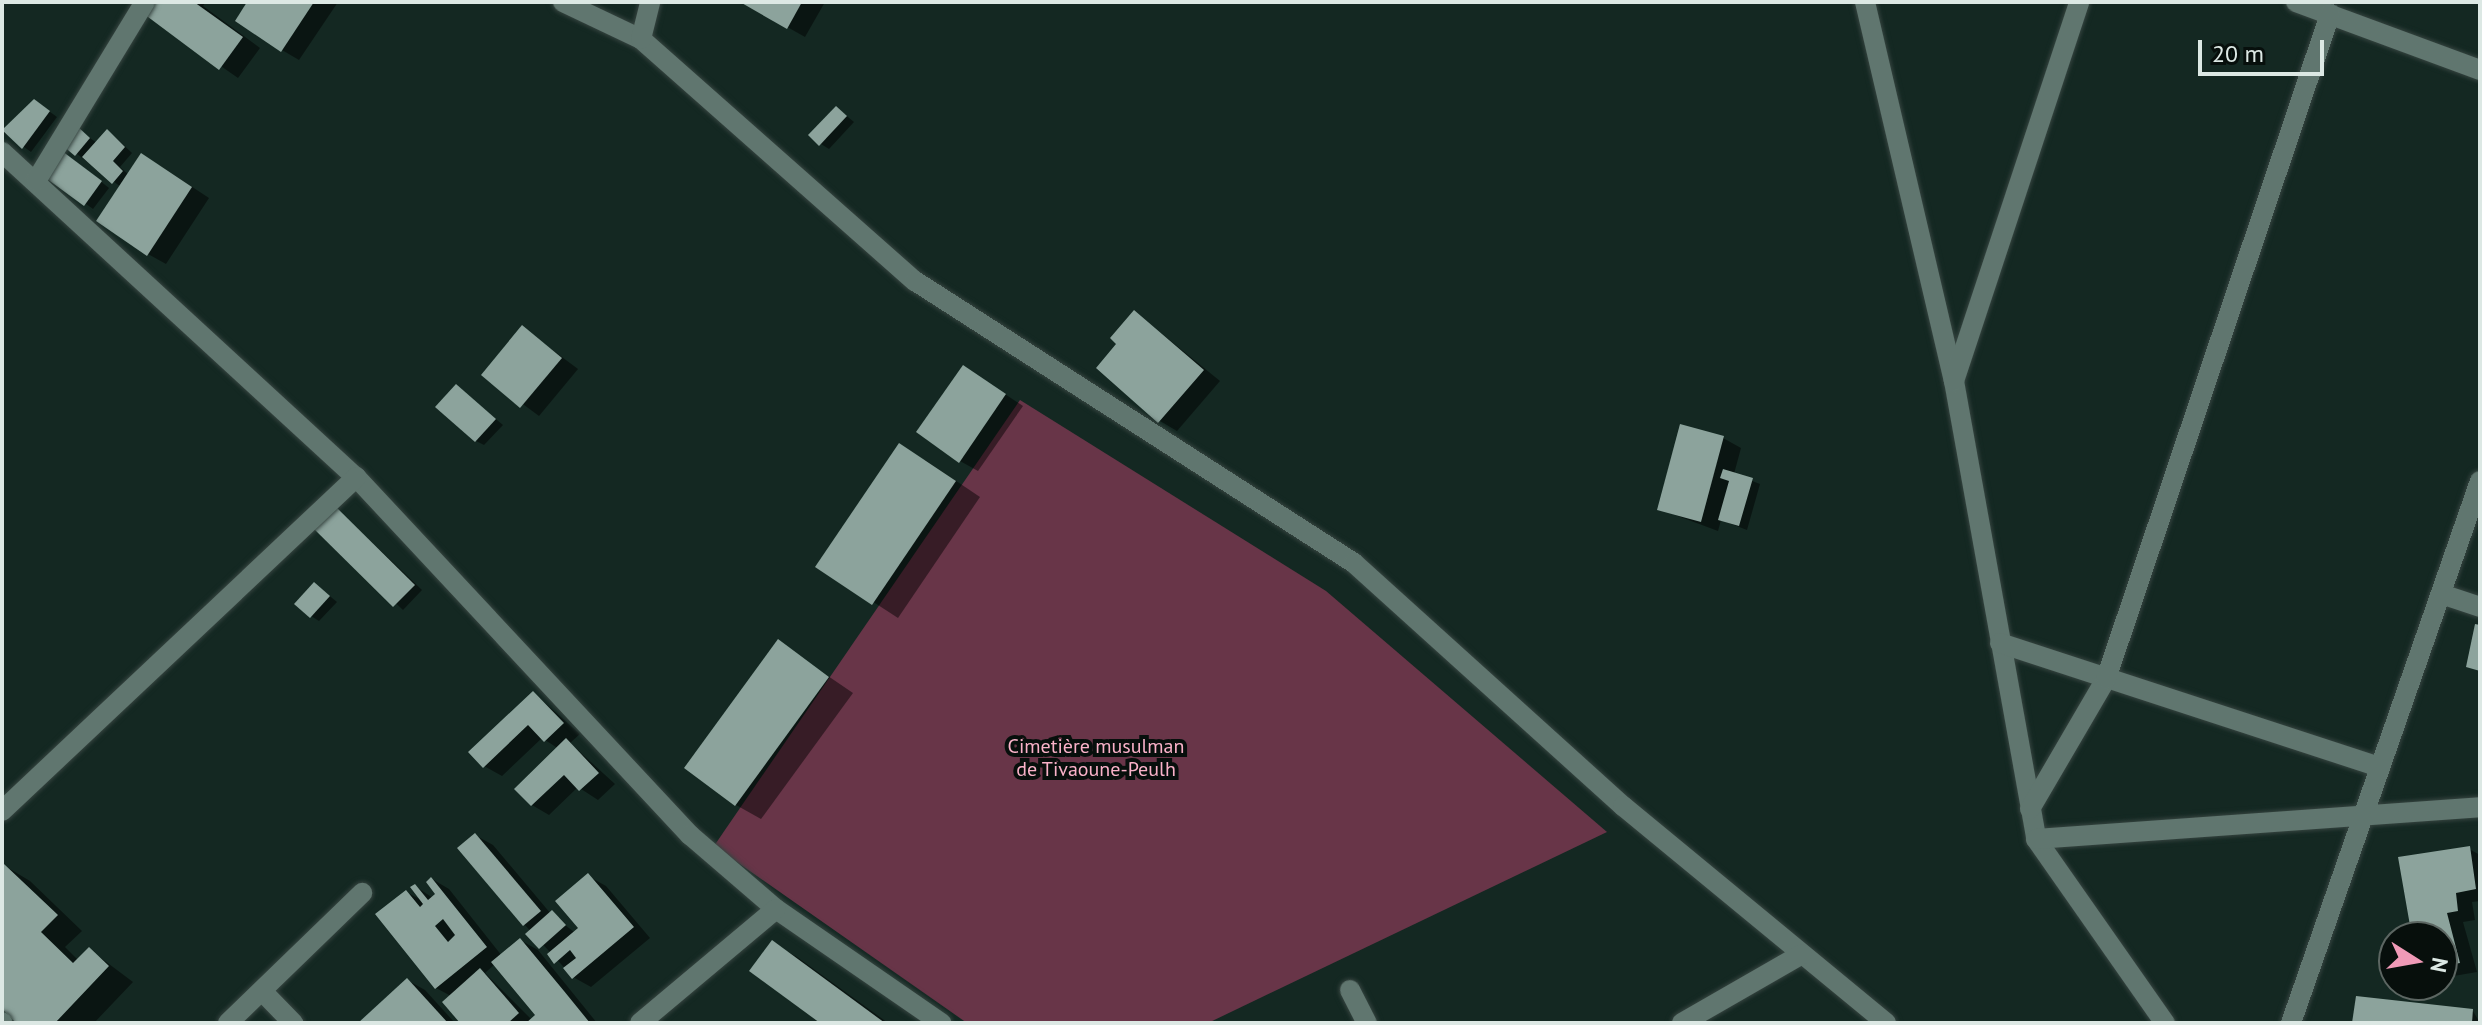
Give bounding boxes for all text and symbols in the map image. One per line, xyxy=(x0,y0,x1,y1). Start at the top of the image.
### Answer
scale bar xyxy=(2202,24,2328,74)
text: 20 m xyxy=(2212,38,2264,69)
park label: Cimetière musulman de Tivaoune-Peulh xyxy=(1008,735,1184,782)
north arrow xyxy=(2378,921,2458,1001)
text: N xyxy=(2424,955,2455,975)

